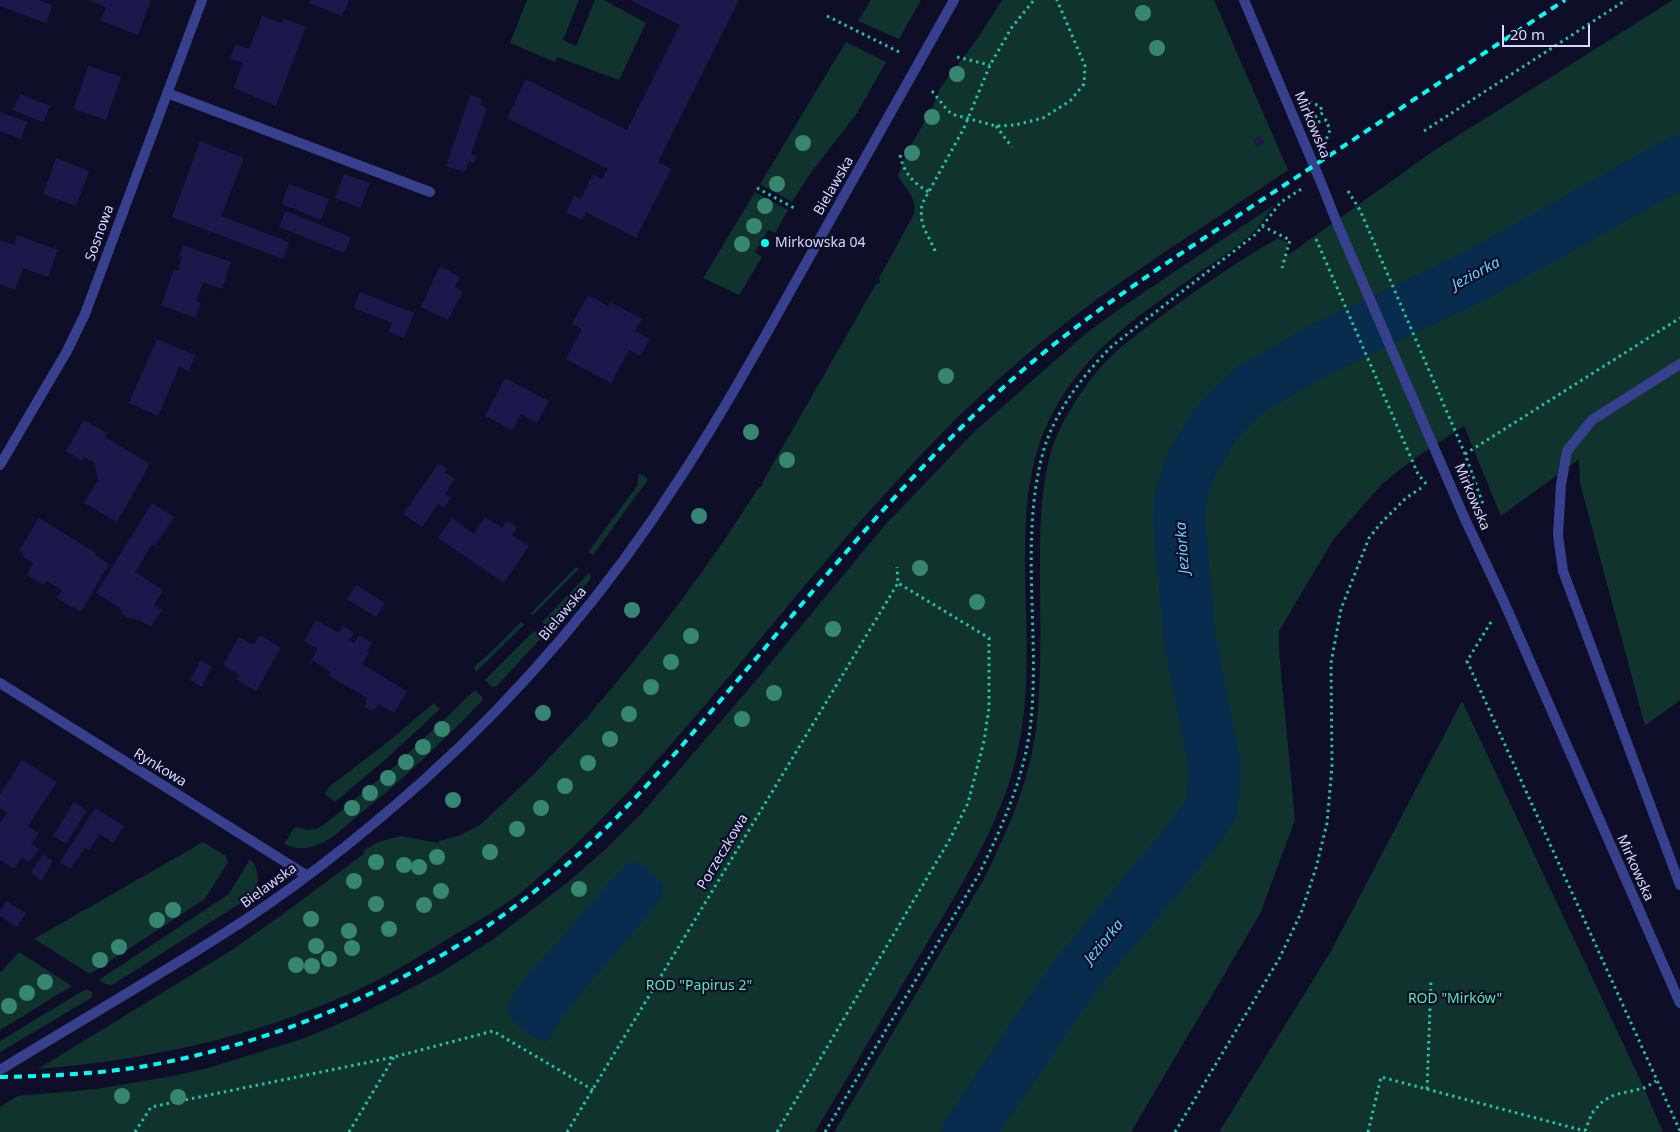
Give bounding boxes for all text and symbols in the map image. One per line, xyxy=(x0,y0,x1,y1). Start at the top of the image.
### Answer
scale bar xyxy=(1505,15,1592,47)
text: 20 m xyxy=(1510,24,1545,44)
street label: Mirkowska xyxy=(1290,89,1334,161)
street label: Bielawska xyxy=(810,154,858,218)
street label: Sosnowa xyxy=(82,203,118,263)
place label: Mirkowska 04 xyxy=(775,235,865,251)
marker: Mirkowska 04 xyxy=(759,237,771,249)
water label: Jeziorka xyxy=(1449,254,1503,294)
street label: Mirkowska xyxy=(1450,461,1494,533)
water label: Jeziorka xyxy=(1172,521,1194,575)
street label: Bielawska xyxy=(536,584,590,644)
street label: Rynkowa xyxy=(131,745,189,791)
street label: Porzeczkowa xyxy=(694,811,752,893)
street label: Mirkowska xyxy=(1613,832,1657,904)
street label: Bielawska xyxy=(238,860,300,912)
water label: Jeziorka xyxy=(1080,916,1128,968)
park label: ROD "Papirus 2" xyxy=(646,978,752,994)
park label: ROD "Mirków" xyxy=(1408,991,1502,1007)

